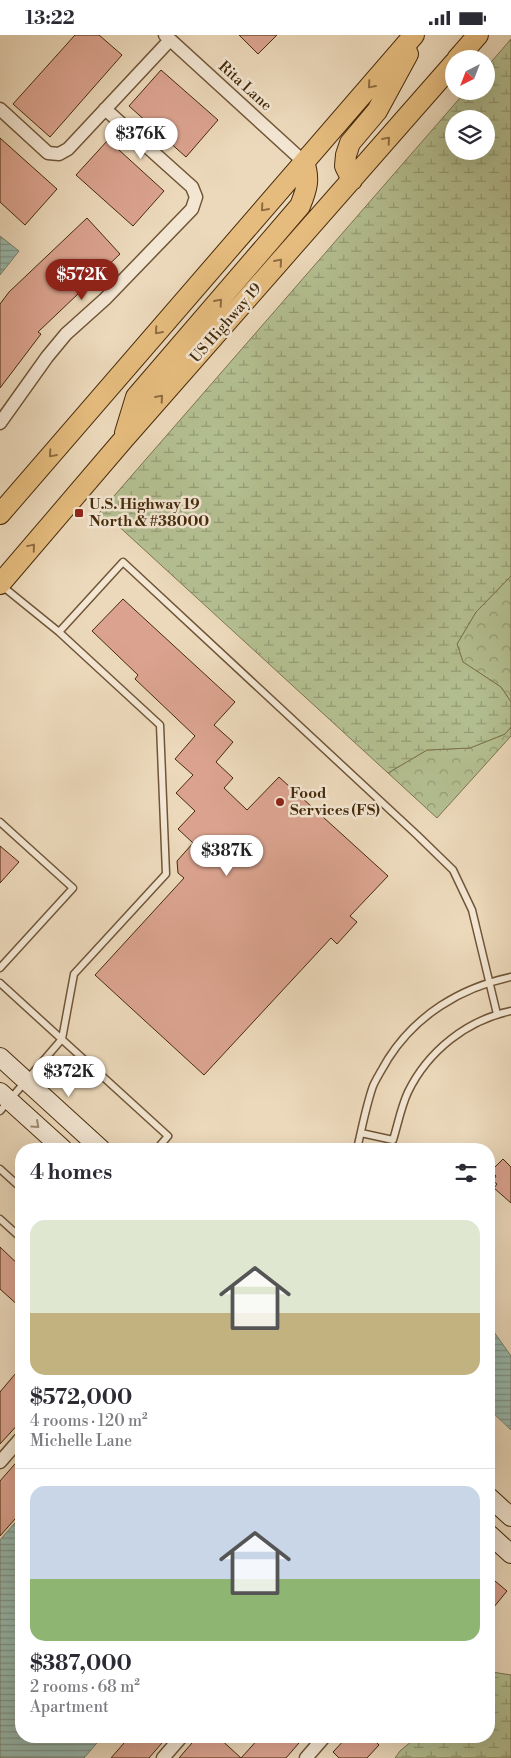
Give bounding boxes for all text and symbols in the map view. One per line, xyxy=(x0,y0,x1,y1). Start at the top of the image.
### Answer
text: 13:22 xyxy=(25,6,75,30)
north arrow xyxy=(445,50,495,100)
map controls xyxy=(445,50,495,160)
street label: Rita Lane xyxy=(214,57,276,115)
one-way arrow xyxy=(368,79,376,88)
button: layers xyxy=(445,110,495,160)
pin: $376K xyxy=(106,117,176,160)
text: $376K xyxy=(116,124,166,144)
one-way arrow xyxy=(381,137,390,146)
one-way arrow xyxy=(261,202,270,211)
pin: $572K xyxy=(47,259,117,301)
one-way arrow xyxy=(274,259,283,268)
text: $572K xyxy=(56,265,108,285)
street label: US Highway 19 xyxy=(186,279,266,367)
one-way arrow xyxy=(213,298,222,307)
one-way arrow xyxy=(155,325,164,334)
one-way arrow xyxy=(155,394,164,403)
one-way arrow xyxy=(48,448,57,457)
place label: U.S. Highway 19 North & #38000 xyxy=(89,495,209,531)
marker: U.S. Highway 19 North & #38000 xyxy=(73,507,85,519)
one-way arrow xyxy=(26,544,35,553)
place label: Food Services (FS) xyxy=(290,784,380,820)
marker: Food Services (FS) xyxy=(274,796,286,808)
pin: $387K xyxy=(192,835,262,877)
text: $387K xyxy=(201,841,253,861)
pin: $372K xyxy=(34,1055,104,1098)
text: $372K xyxy=(44,1062,94,1082)
one-way arrow xyxy=(31,1119,40,1128)
icon: filters xyxy=(452,1159,480,1187)
text: 4 homes xyxy=(30,1160,112,1186)
icon: home xyxy=(210,1253,300,1343)
text: $572,000 xyxy=(30,1385,132,1411)
text: 4 rooms · 120 m² xyxy=(30,1411,148,1431)
text: Michelle Lane xyxy=(30,1431,132,1451)
icon: home xyxy=(210,1518,300,1608)
text: $387,000 xyxy=(30,1651,132,1677)
text: 2 rooms · 68 m² xyxy=(30,1677,140,1697)
text: Apartment xyxy=(30,1697,109,1717)

